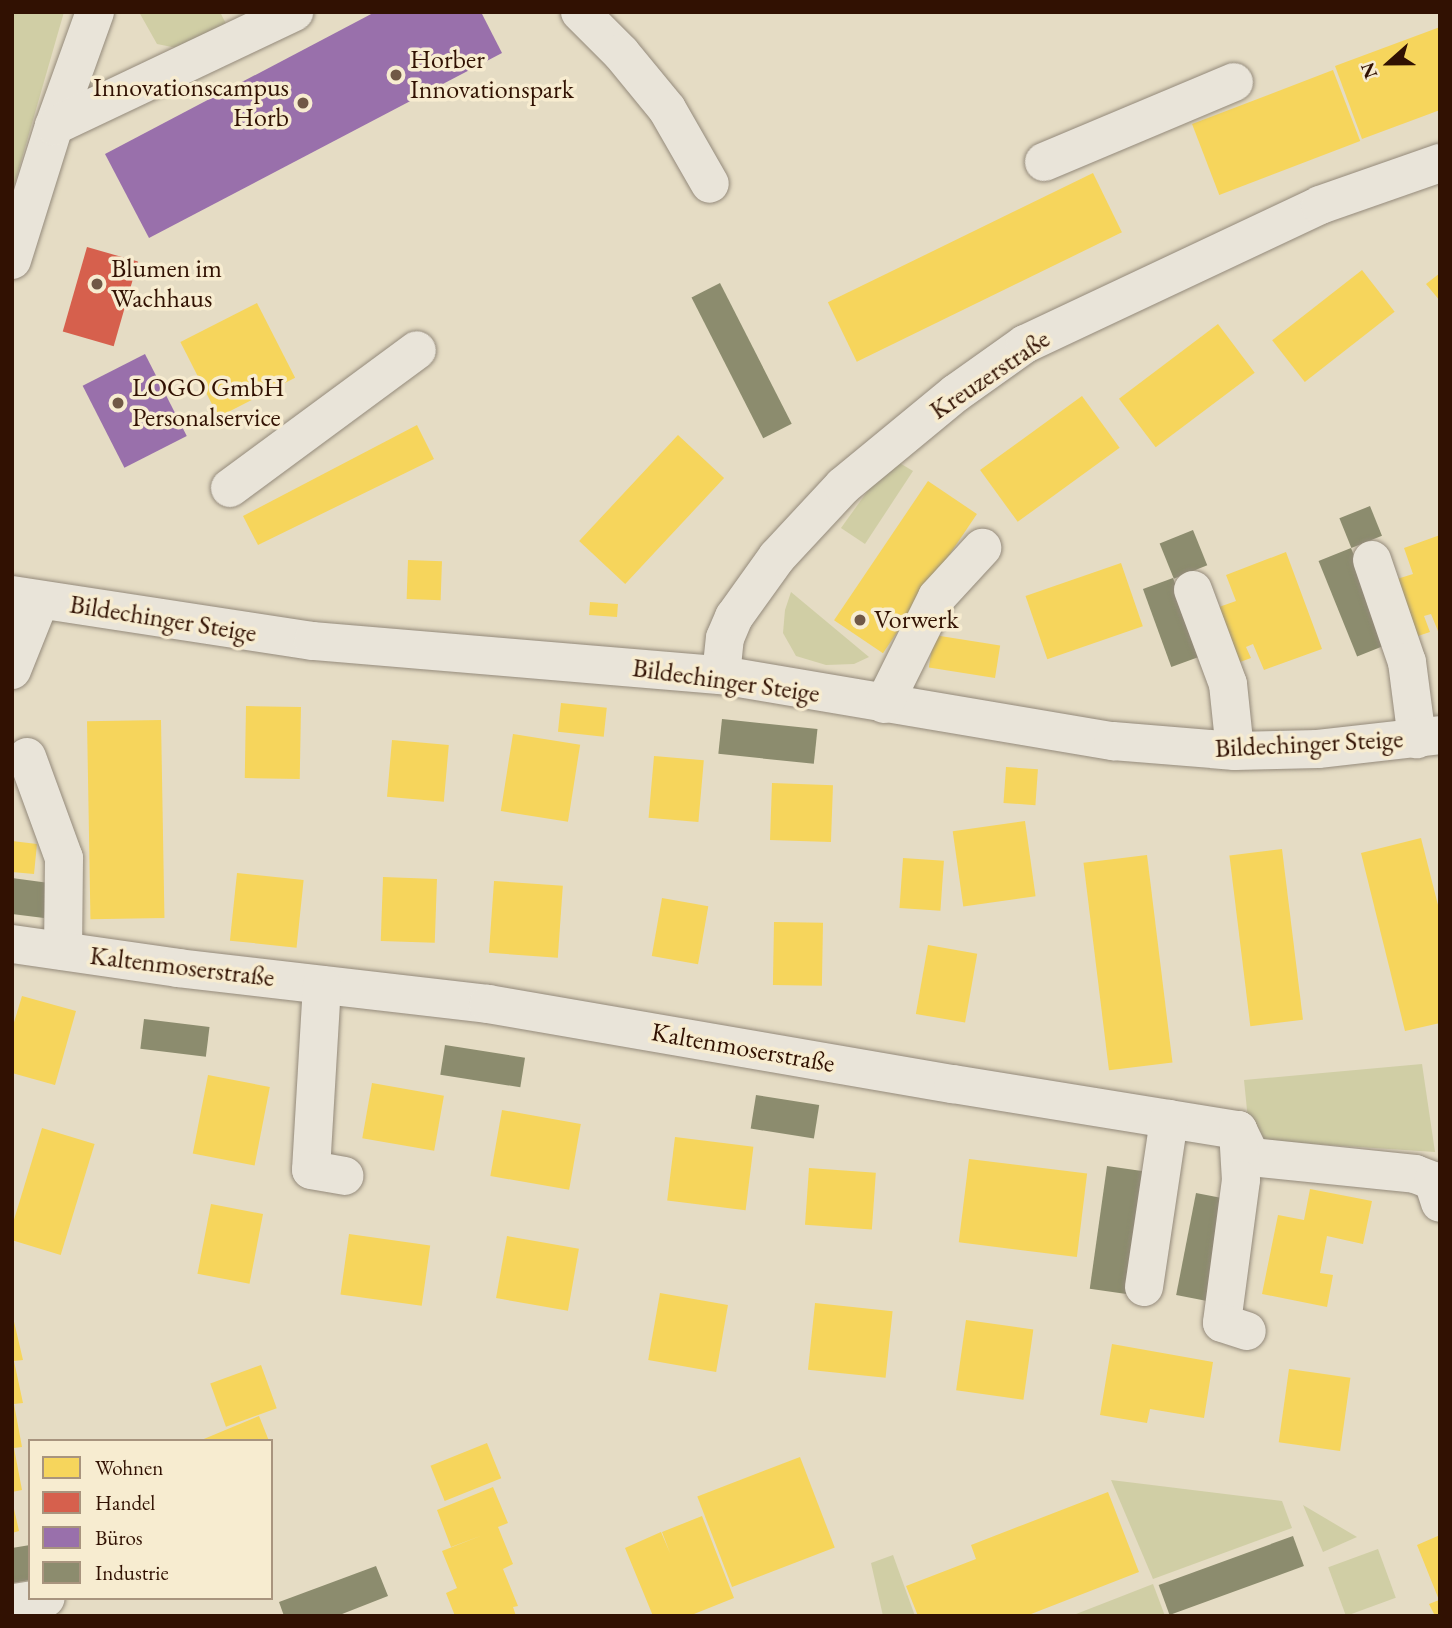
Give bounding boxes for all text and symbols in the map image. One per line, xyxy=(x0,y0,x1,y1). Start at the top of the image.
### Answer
north arrow xyxy=(1354,28,1424,98)
place label: Horber Innovationspark xyxy=(410,44,574,106)
text: N xyxy=(1355,59,1383,82)
marker: Horber Innovationspark xyxy=(388,67,404,83)
place label: Innovationscampus Horb xyxy=(93,72,289,134)
marker: Innovationscampus Horb xyxy=(295,95,311,111)
place label: Blumen im Wachhaus xyxy=(111,253,222,314)
marker: Blumen im Wachhaus xyxy=(89,276,105,292)
street label: Kreuzerstraße xyxy=(924,324,1056,426)
place label: LOGO GmbH Personalservice xyxy=(132,372,285,434)
marker: LOGO GmbH Personalservice xyxy=(110,395,126,411)
street label: Bildechinger Steige xyxy=(67,589,259,649)
place label: Vorwerk xyxy=(874,604,959,636)
marker: Vorwerk xyxy=(852,612,868,628)
street label: Bildechinger Steige xyxy=(630,652,822,710)
street label: Bildechinger Steige xyxy=(1214,723,1404,765)
street label: Kaltenmoserstraße xyxy=(88,940,276,994)
street label: Kaltenmoserstraße xyxy=(649,1017,837,1079)
legend xyxy=(28,1439,273,1600)
text: Wohnen xyxy=(95,1454,163,1481)
text: Handel xyxy=(95,1489,155,1516)
text: Büros xyxy=(95,1524,143,1551)
text: Industrie xyxy=(95,1559,169,1586)

